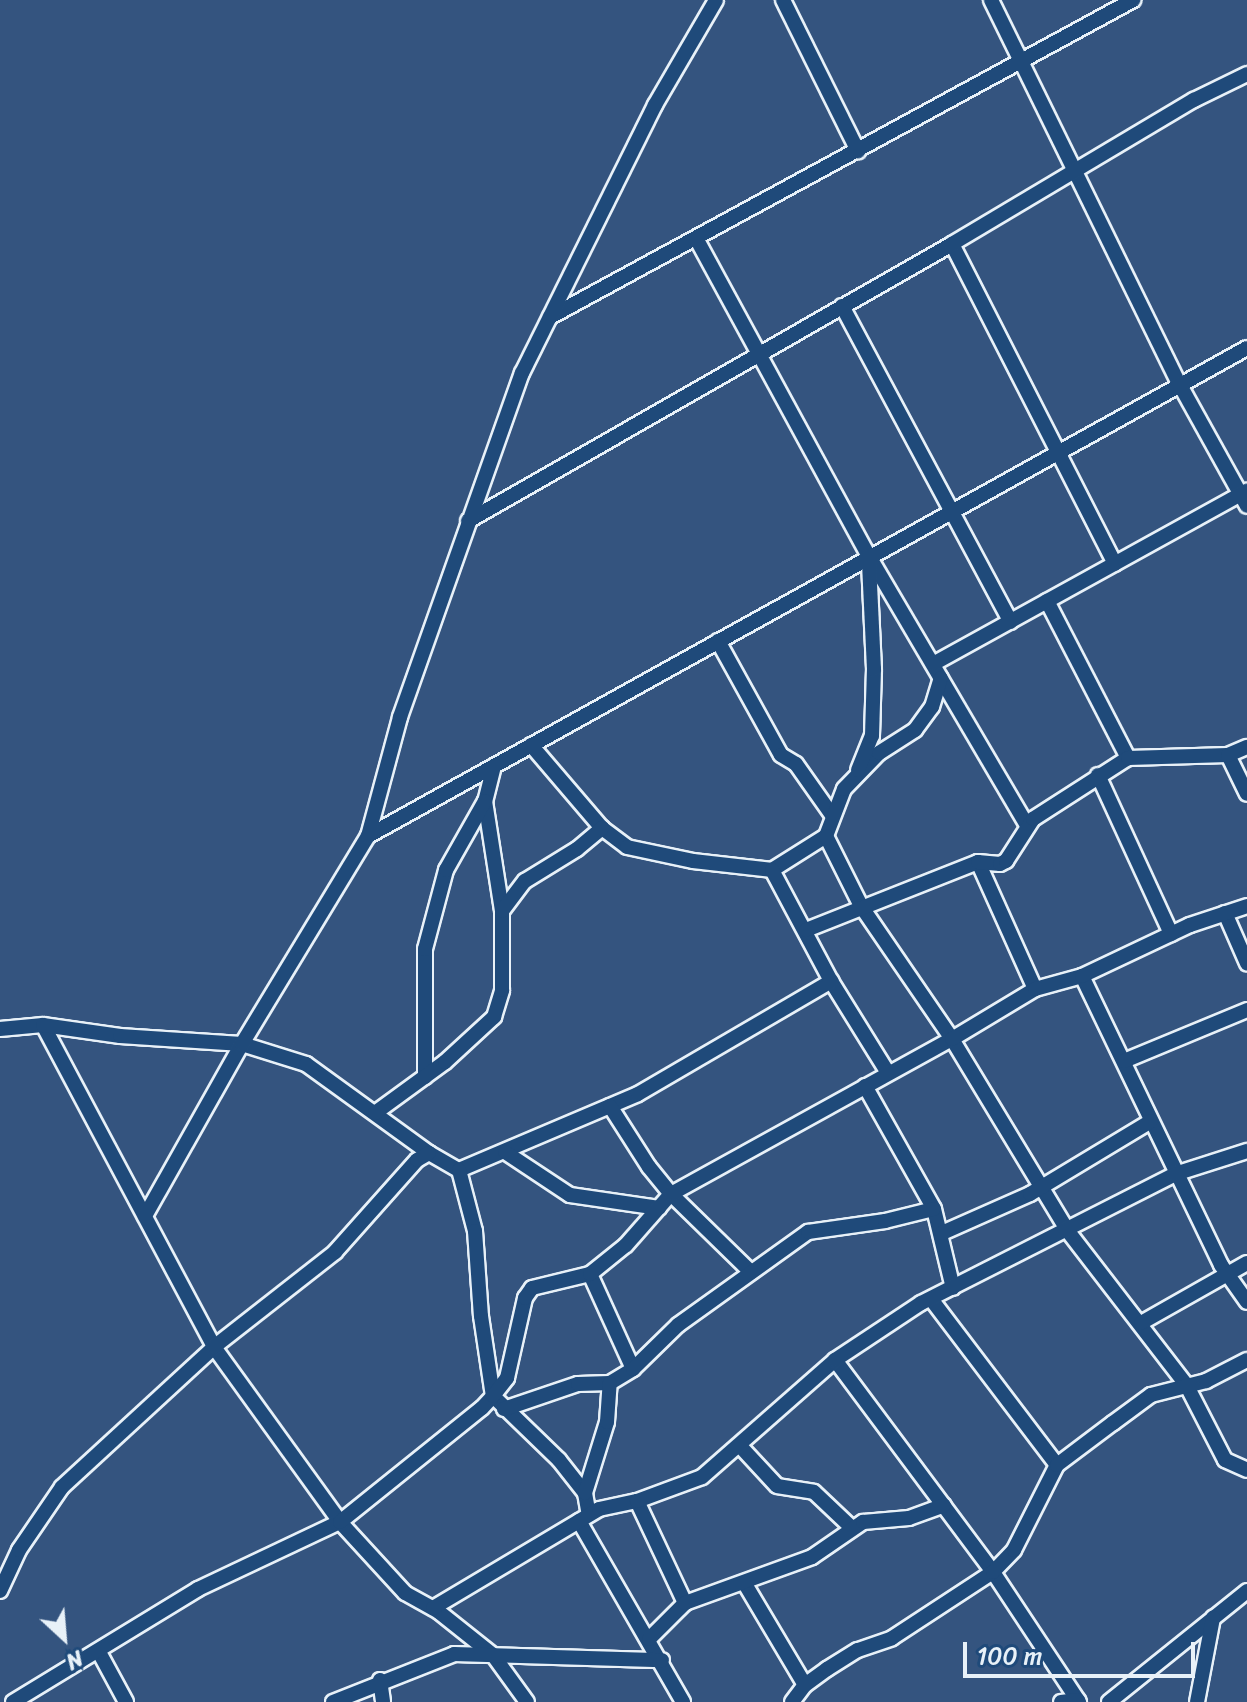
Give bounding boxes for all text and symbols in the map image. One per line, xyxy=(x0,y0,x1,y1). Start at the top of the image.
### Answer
north arrow xyxy=(24,1598,104,1678)
scale bar xyxy=(967,1626,1199,1676)
text: 100 m xyxy=(977,1635,1042,1677)
text: N xyxy=(59,1639,90,1681)

